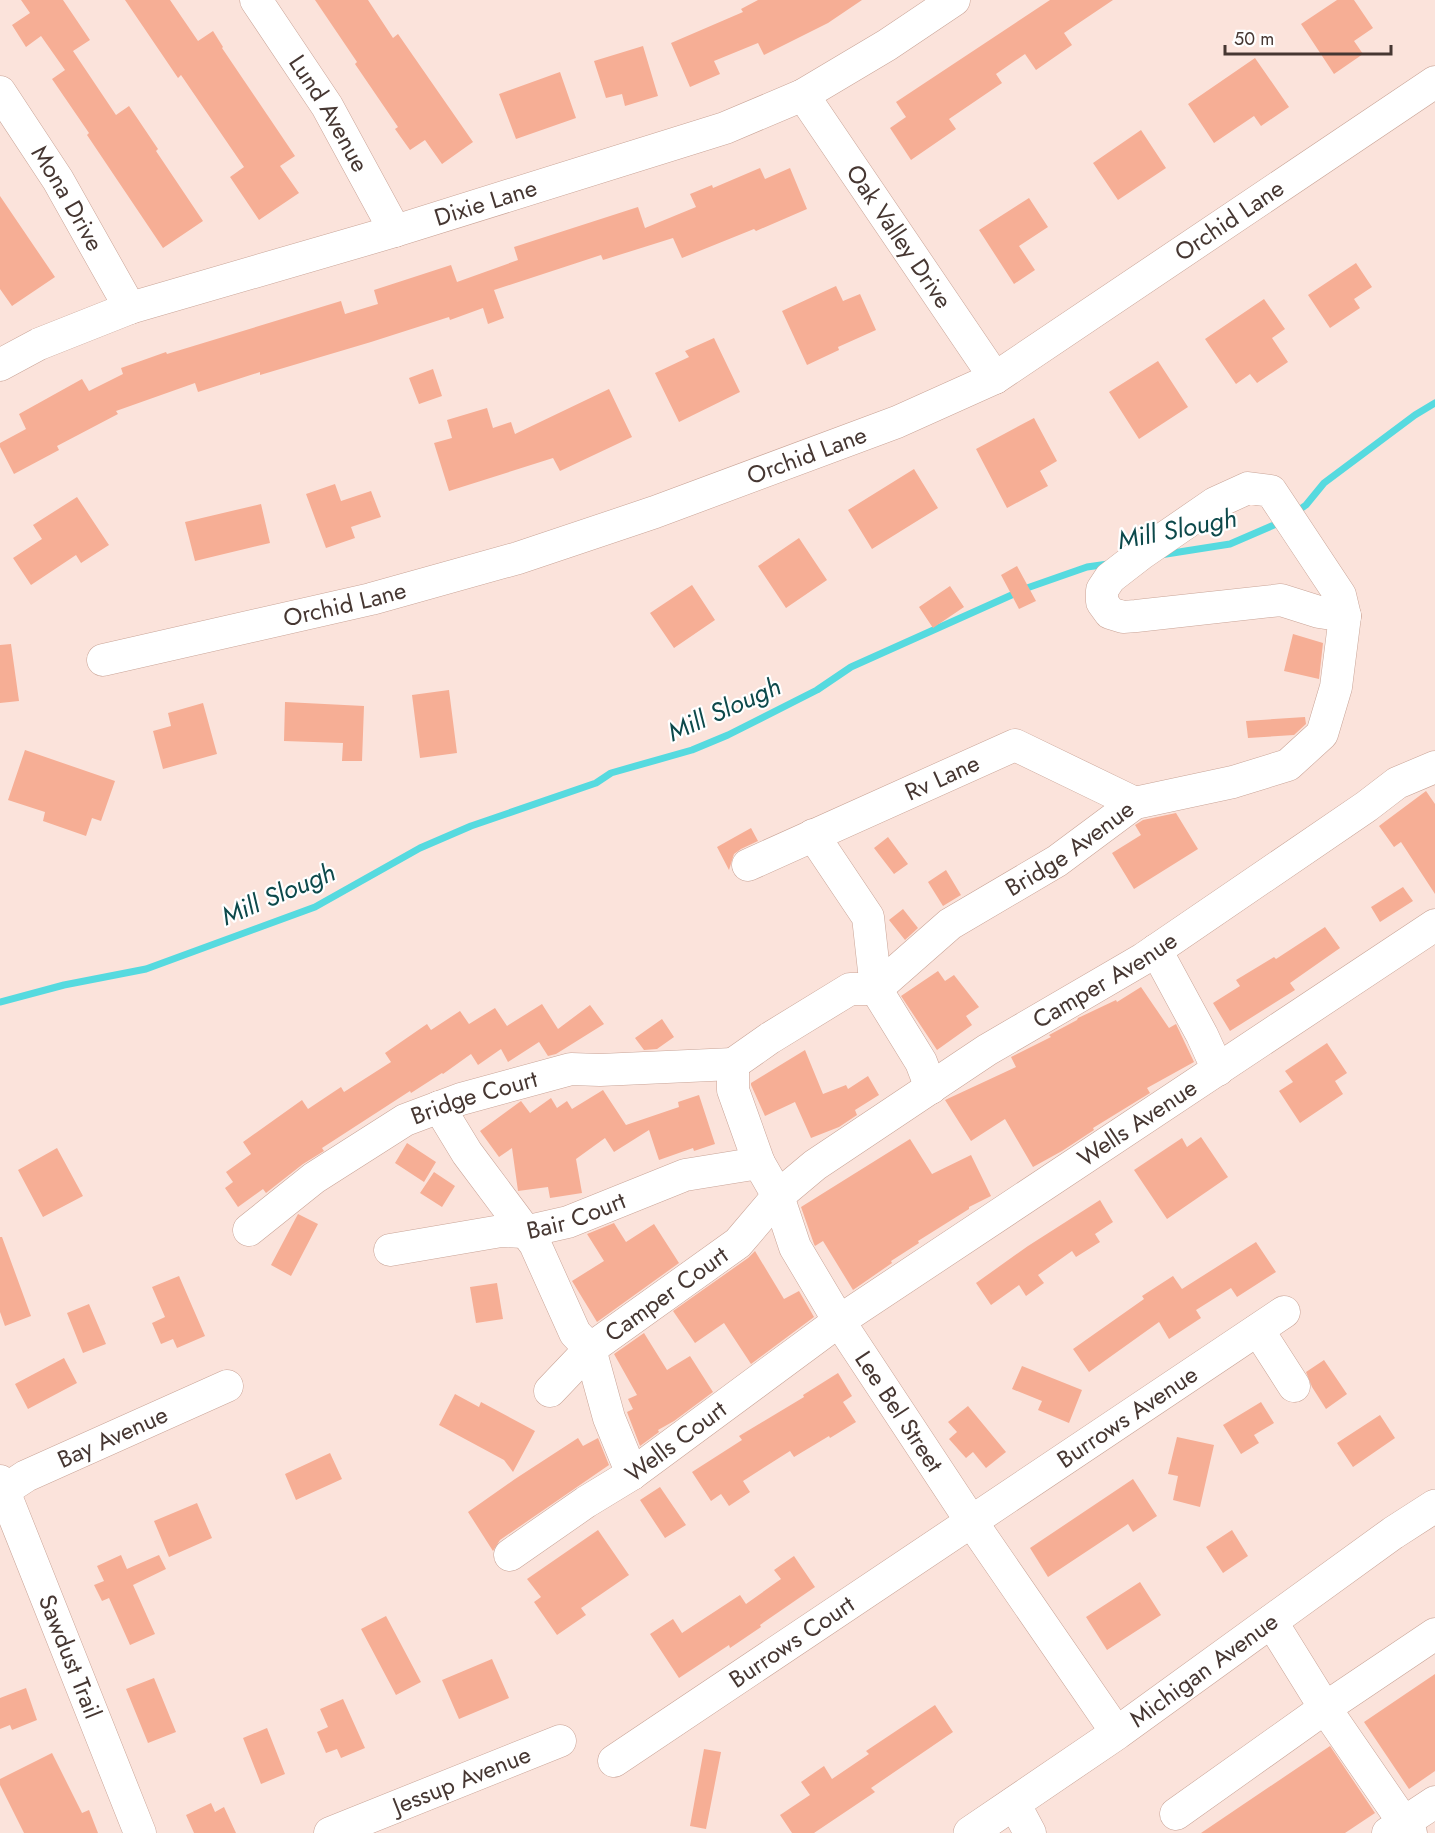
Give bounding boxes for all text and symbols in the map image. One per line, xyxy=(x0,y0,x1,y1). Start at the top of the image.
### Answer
scale bar xyxy=(1225,18,1392,56)
text: 50 m xyxy=(1234,26,1274,52)
street label: Lund Avenue xyxy=(280,48,378,178)
street label: Mona Drive xyxy=(23,138,113,257)
street label: Oak Valley Drive xyxy=(838,157,961,315)
street label: Dixie Lane xyxy=(430,170,541,235)
street label: Orchid Lane xyxy=(1167,170,1291,269)
street label: Orchid Lane xyxy=(742,417,872,493)
water label: Mill Slough xyxy=(1114,499,1240,559)
street label: Orchid Lane xyxy=(280,572,410,635)
water label: Mill Slough xyxy=(661,667,787,751)
street label: Rv Lane xyxy=(899,745,985,809)
street label: Bridge Avenue xyxy=(998,792,1141,905)
water label: Mill Slough xyxy=(215,853,341,935)
street label: Camper Avenue xyxy=(1026,923,1184,1037)
street label: Bridge Court xyxy=(406,1061,541,1133)
street label: Wells Avenue xyxy=(1070,1070,1204,1175)
street label: Bair Court xyxy=(523,1183,631,1248)
street label: Camper Court xyxy=(597,1237,735,1350)
street label: Lee Bel Street xyxy=(846,1344,952,1479)
street label: Burrows Avenue xyxy=(1050,1357,1205,1476)
street label: Wells Court xyxy=(618,1392,734,1490)
street label: Bay Avenue xyxy=(52,1397,173,1477)
street label: Burrows Court xyxy=(722,1587,861,1696)
street label: Sawdust Trail xyxy=(30,1589,111,1724)
street label: Michigan Avenue xyxy=(1122,1604,1285,1735)
street label: Jessup Avenue xyxy=(385,1736,536,1824)

